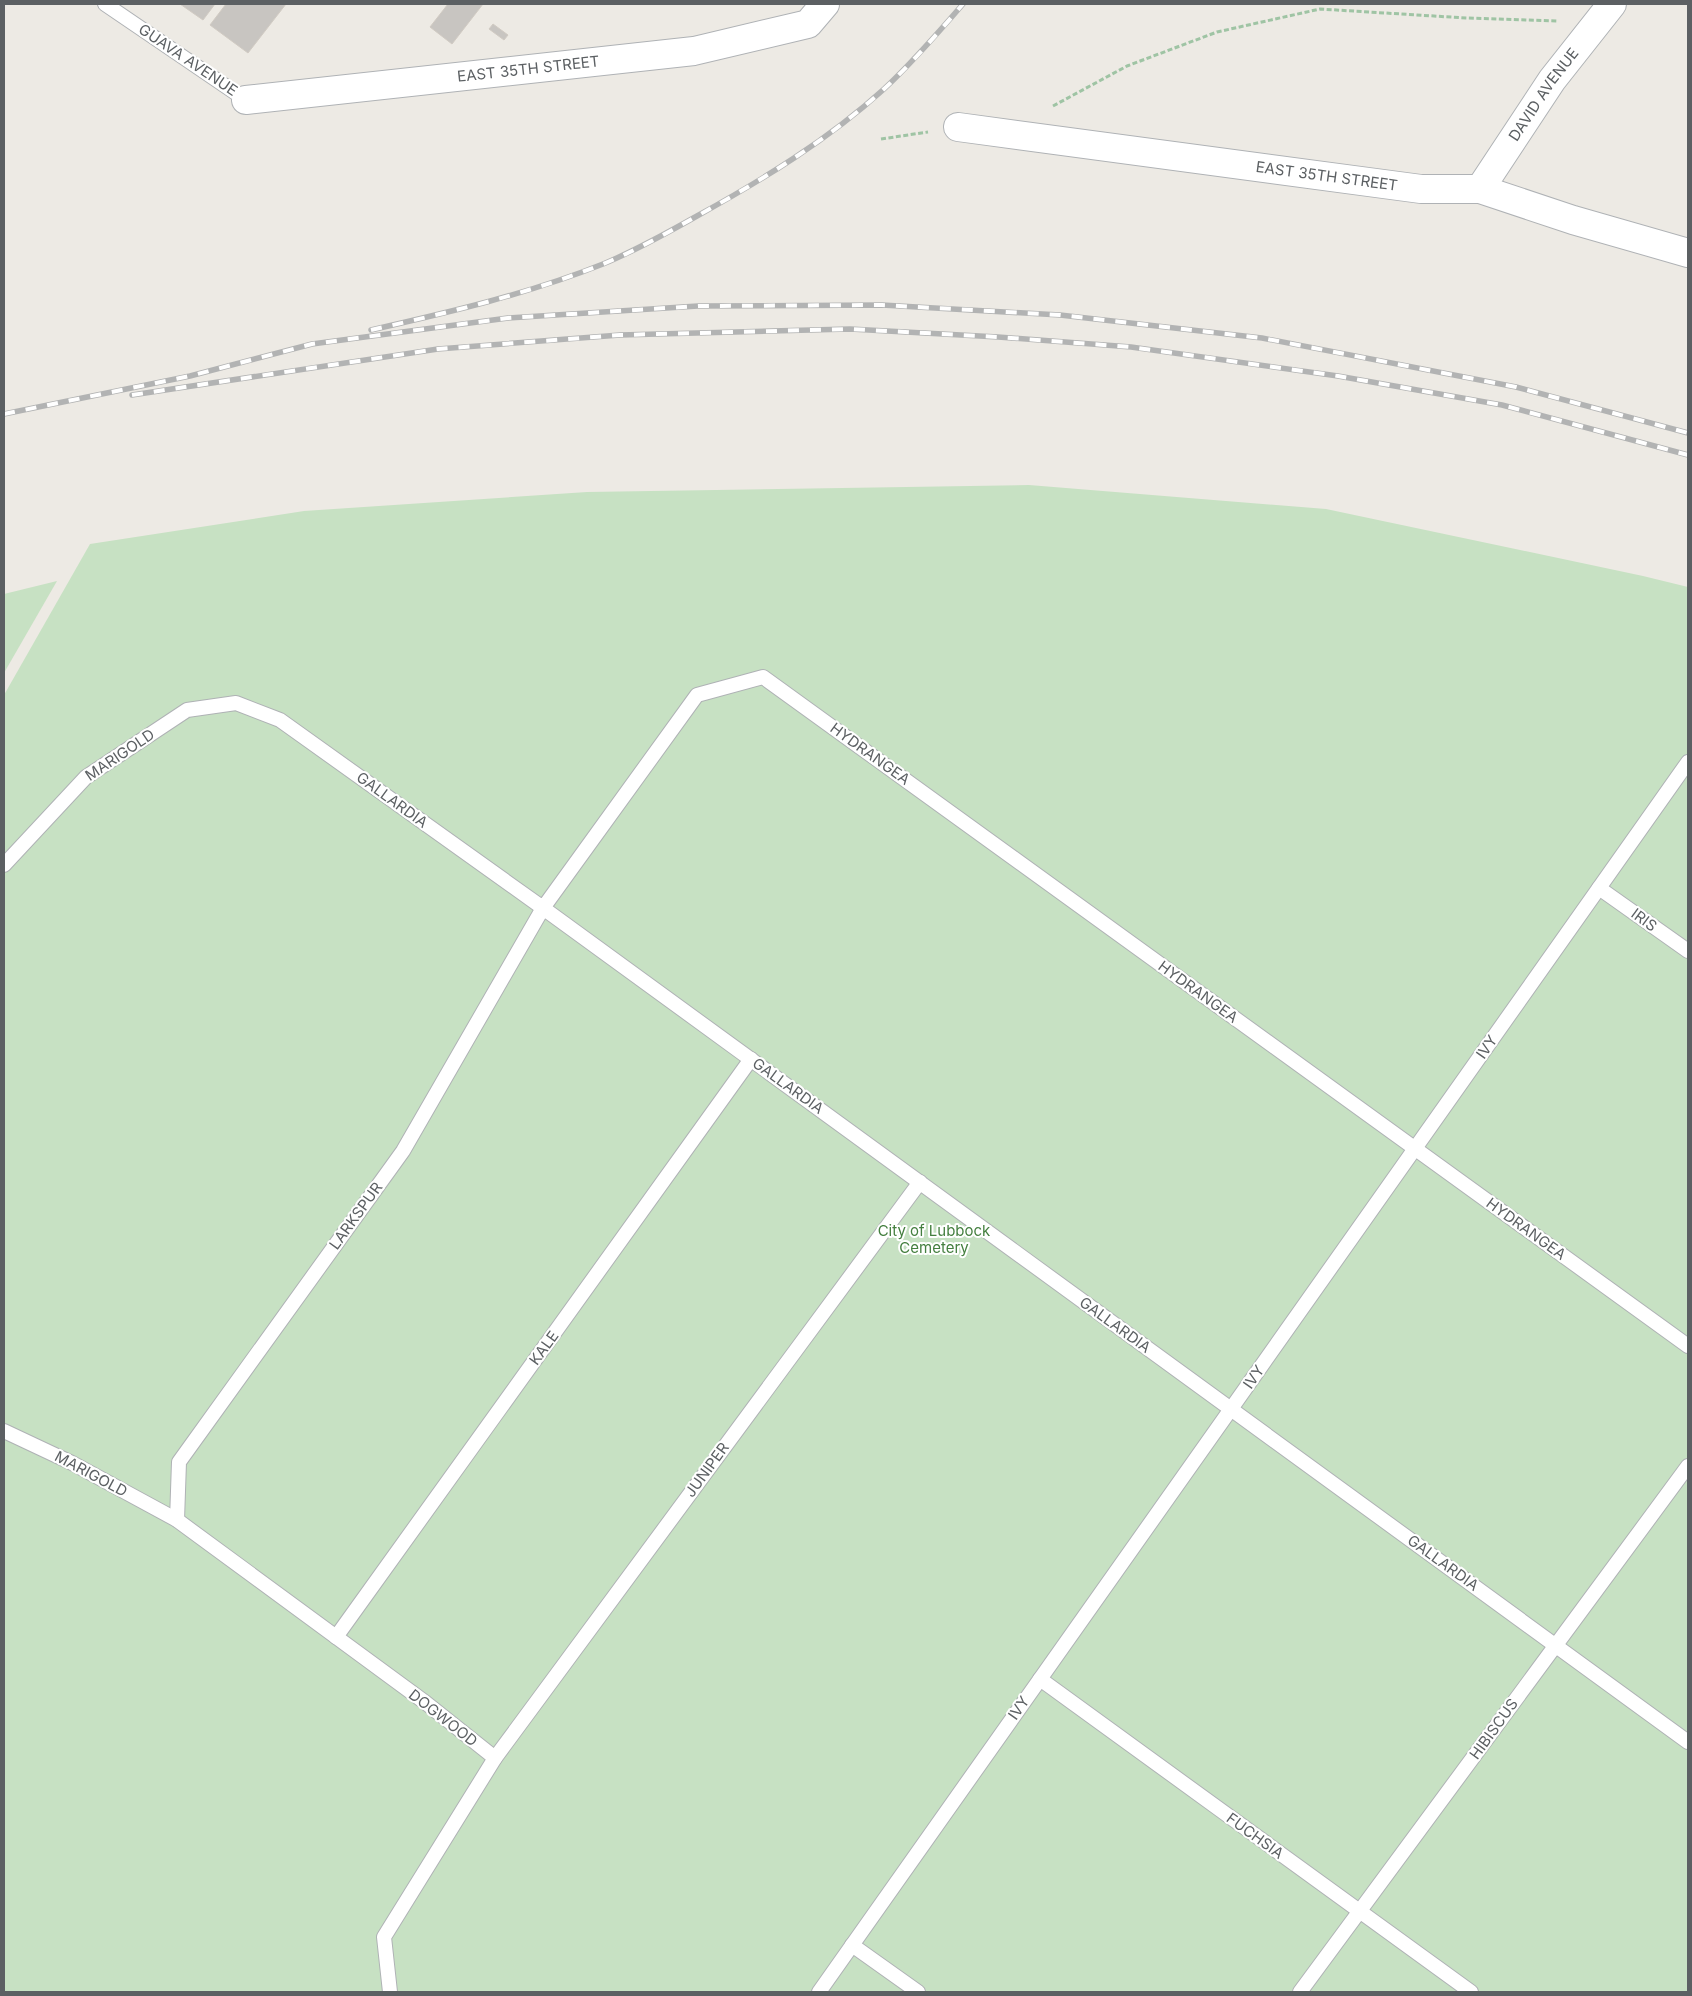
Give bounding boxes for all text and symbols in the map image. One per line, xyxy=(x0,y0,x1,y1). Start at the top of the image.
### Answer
street label: GUAVA AVENUE xyxy=(135,19,241,100)
street label: DAVID AVENUE xyxy=(1504,44,1583,144)
street label: EAST 35TH STREET xyxy=(456,51,600,86)
street label: EAST 35TH STREET xyxy=(1255,157,1399,195)
street label: HYDRANGEA xyxy=(827,718,914,789)
street label: MARIGOLD xyxy=(81,724,158,785)
street label: GALLARDIA xyxy=(353,767,432,832)
street label: IRIS xyxy=(1628,904,1661,935)
street label: HYDRANGEA xyxy=(1155,956,1242,1027)
street label: IVY xyxy=(1472,1031,1501,1062)
street label: GALLARDIA xyxy=(749,1053,828,1118)
street label: LARKSPUR xyxy=(325,1178,387,1253)
street label: HYDRANGEA xyxy=(1483,1193,1570,1264)
park label: City of Lubbock Cemetery xyxy=(878,1221,991,1257)
street label: GALLARDIA xyxy=(1076,1292,1155,1357)
street label: KALE xyxy=(525,1327,562,1369)
street label: IVY xyxy=(1239,1361,1268,1392)
street label: JUNIPER xyxy=(680,1438,733,1501)
street label: MARIGOLD xyxy=(52,1446,131,1501)
street label: GALLARDIA xyxy=(1404,1530,1483,1595)
street label: DOGWOOD xyxy=(405,1685,481,1750)
street label: IVY xyxy=(1004,1692,1033,1723)
street label: HIBISCUS xyxy=(1465,1695,1522,1763)
street label: FUCHSIA xyxy=(1223,1808,1288,1863)

